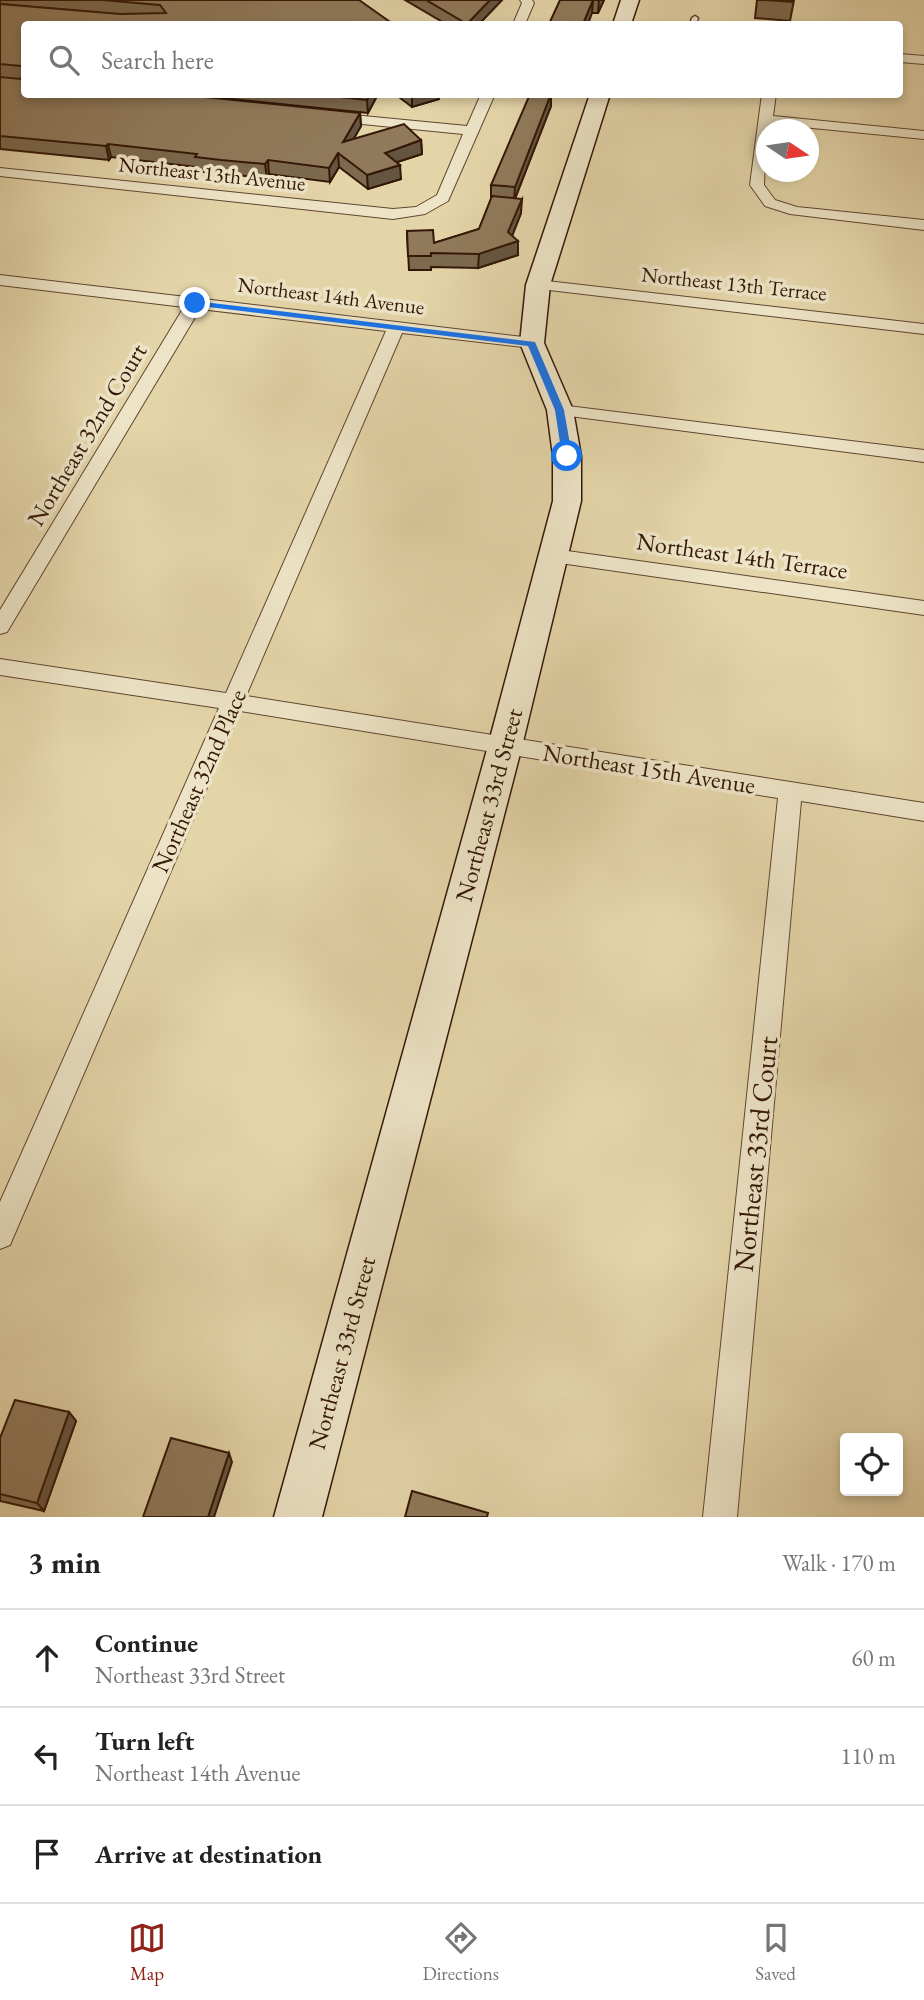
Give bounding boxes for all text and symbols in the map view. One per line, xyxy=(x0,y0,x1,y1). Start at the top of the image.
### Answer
search box xyxy=(21,21,903,98)
icon: search xyxy=(45,41,83,79)
text: Search here xyxy=(101,43,214,77)
north arrow xyxy=(756,119,819,182)
street label: Northeast 13th Avenue xyxy=(117,150,307,197)
street label: Northeast 13th Terrace xyxy=(640,260,828,307)
street label: Northeast 14th Avenue xyxy=(236,271,426,320)
route end xyxy=(179,287,210,318)
street label: Northeast 32nd Court xyxy=(20,337,154,532)
route start xyxy=(551,440,582,471)
street label: Northeast 14th Terrace xyxy=(635,525,850,586)
street label: Northeast 32nd Place xyxy=(144,684,253,877)
street label: Northeast 33rd Street xyxy=(448,705,529,905)
street label: Northeast 15th Avenue xyxy=(541,736,757,801)
street label: Northeast 33rd Court xyxy=(725,1034,785,1274)
street label: Northeast 33rd Street xyxy=(301,1253,382,1453)
map controls xyxy=(840,1433,903,1496)
button: locate xyxy=(840,1433,903,1496)
text: 3 min xyxy=(28,1543,101,1582)
text: Walk · 170 m xyxy=(782,1548,896,1578)
text: Continue xyxy=(95,1626,198,1660)
icon: ahead xyxy=(28,1639,66,1677)
text: 60 m xyxy=(851,1643,896,1673)
text: Northeast 33rd Street xyxy=(95,1660,285,1690)
text: Turn left xyxy=(95,1724,194,1758)
icon: left xyxy=(28,1737,66,1775)
text: 110 m xyxy=(840,1741,896,1771)
text: Northeast 14th Avenue xyxy=(95,1758,301,1788)
icon: arrive xyxy=(28,1835,66,1873)
text: Arrive at destination xyxy=(95,1837,322,1871)
tab: Map xyxy=(128,1919,166,1986)
tab: Directions xyxy=(422,1919,499,1986)
tab: Saved xyxy=(755,1919,796,1986)

